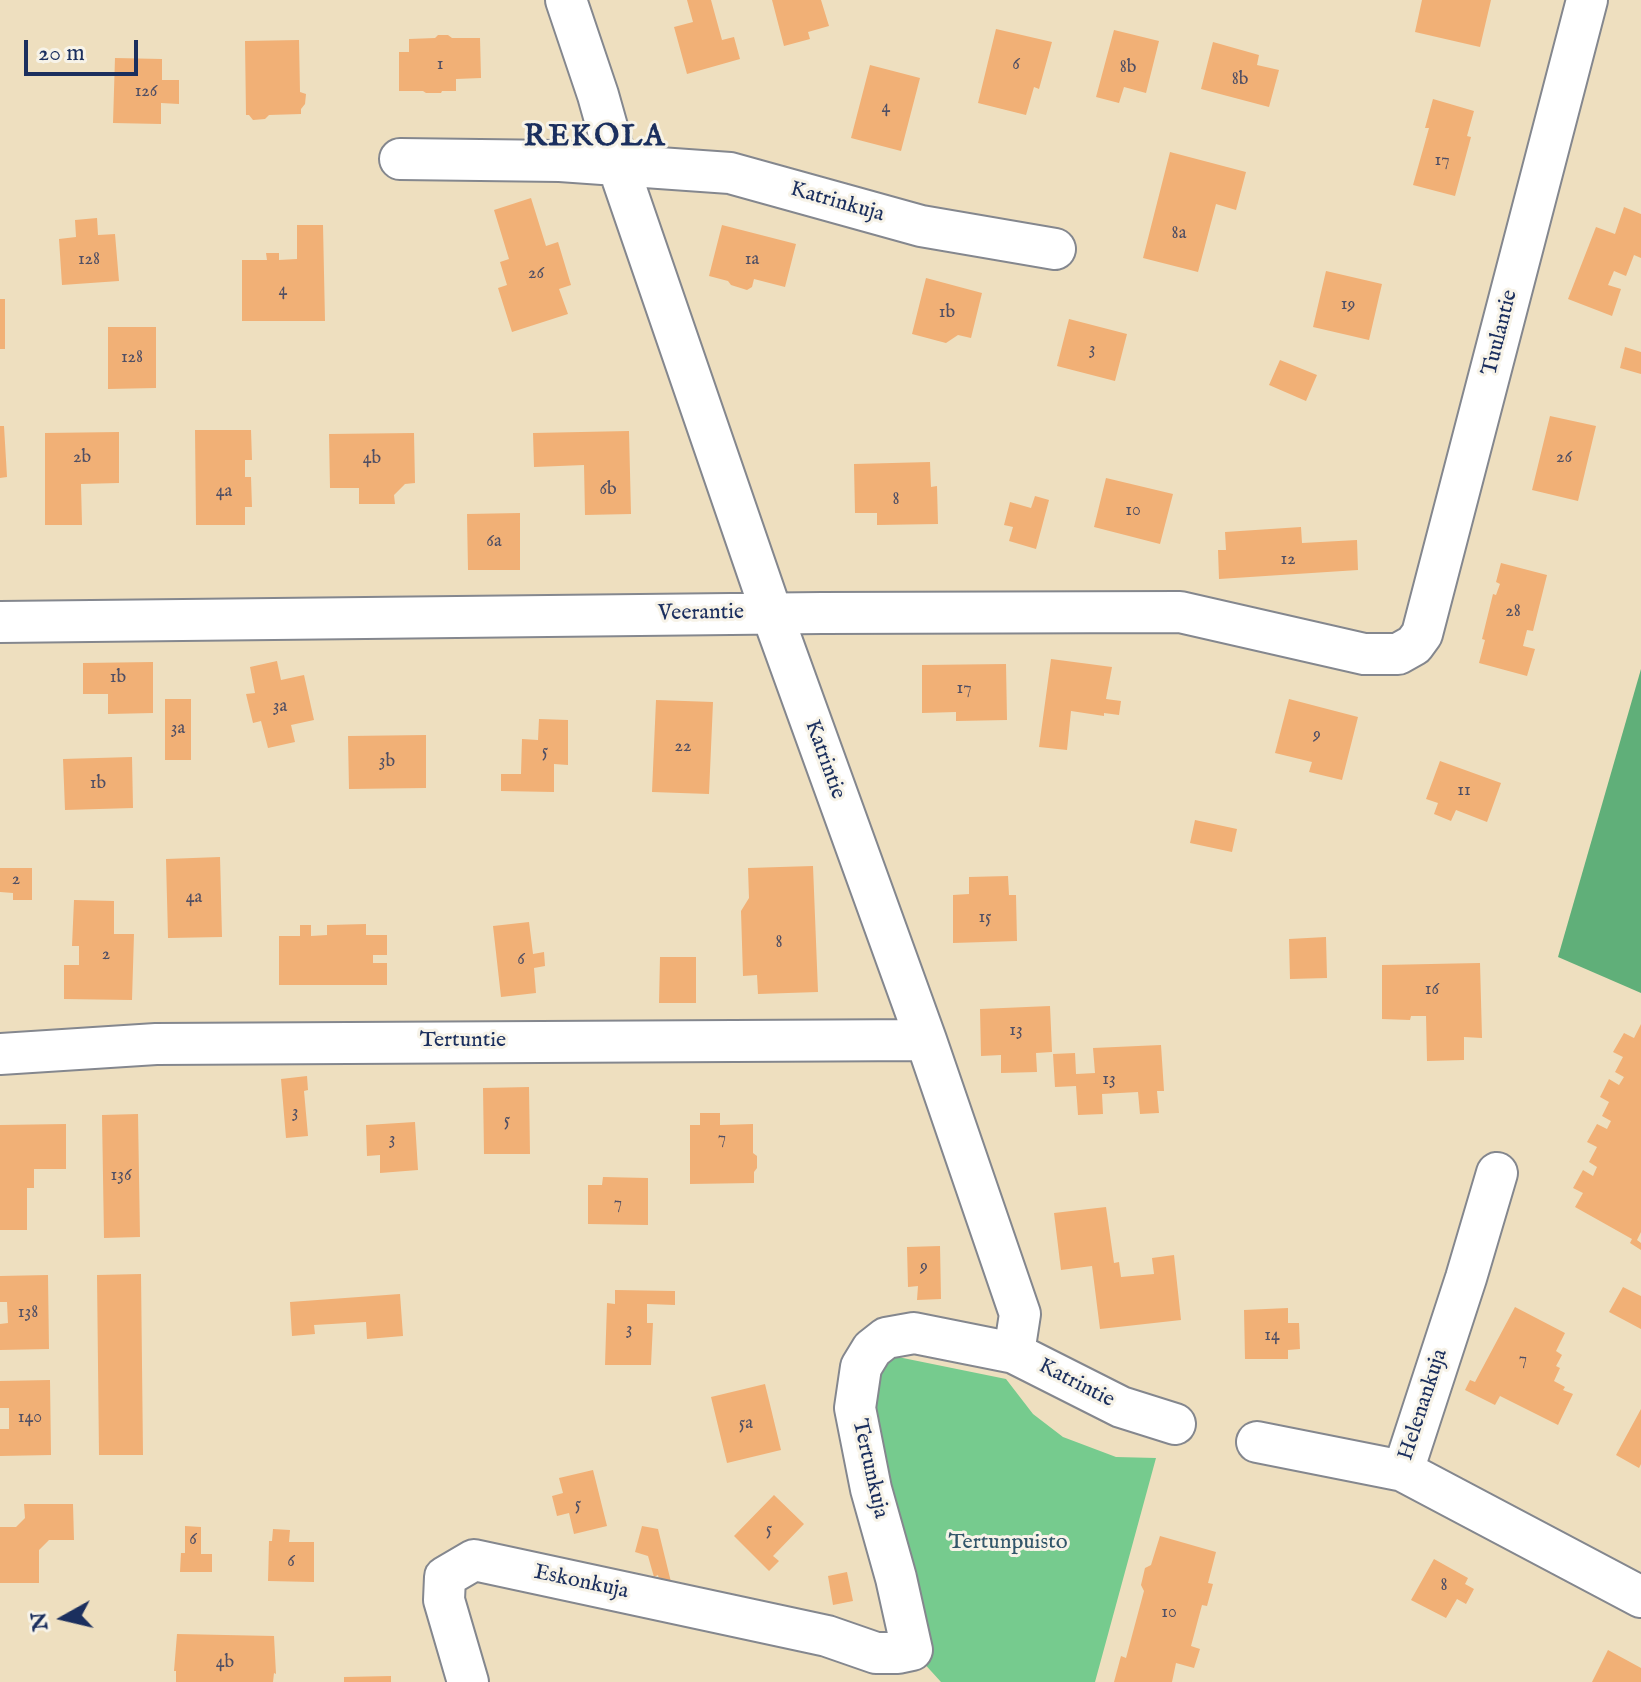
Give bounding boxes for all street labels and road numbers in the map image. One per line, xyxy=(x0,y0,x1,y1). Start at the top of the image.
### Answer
street label: Katrinkuja xyxy=(787,177,887,229)
street label: Tuulantie xyxy=(1478,287,1524,379)
street label: Veerantie xyxy=(658,600,744,628)
street label: Katrintie xyxy=(798,717,850,803)
street label: Tertuntie xyxy=(420,1028,506,1054)
street label: Helenankuja xyxy=(1394,1346,1454,1464)
street label: Katrintie xyxy=(1033,1354,1119,1414)
street label: Tertunkuja xyxy=(845,1417,893,1521)
street label: Eskonkuja xyxy=(531,1560,631,1606)

